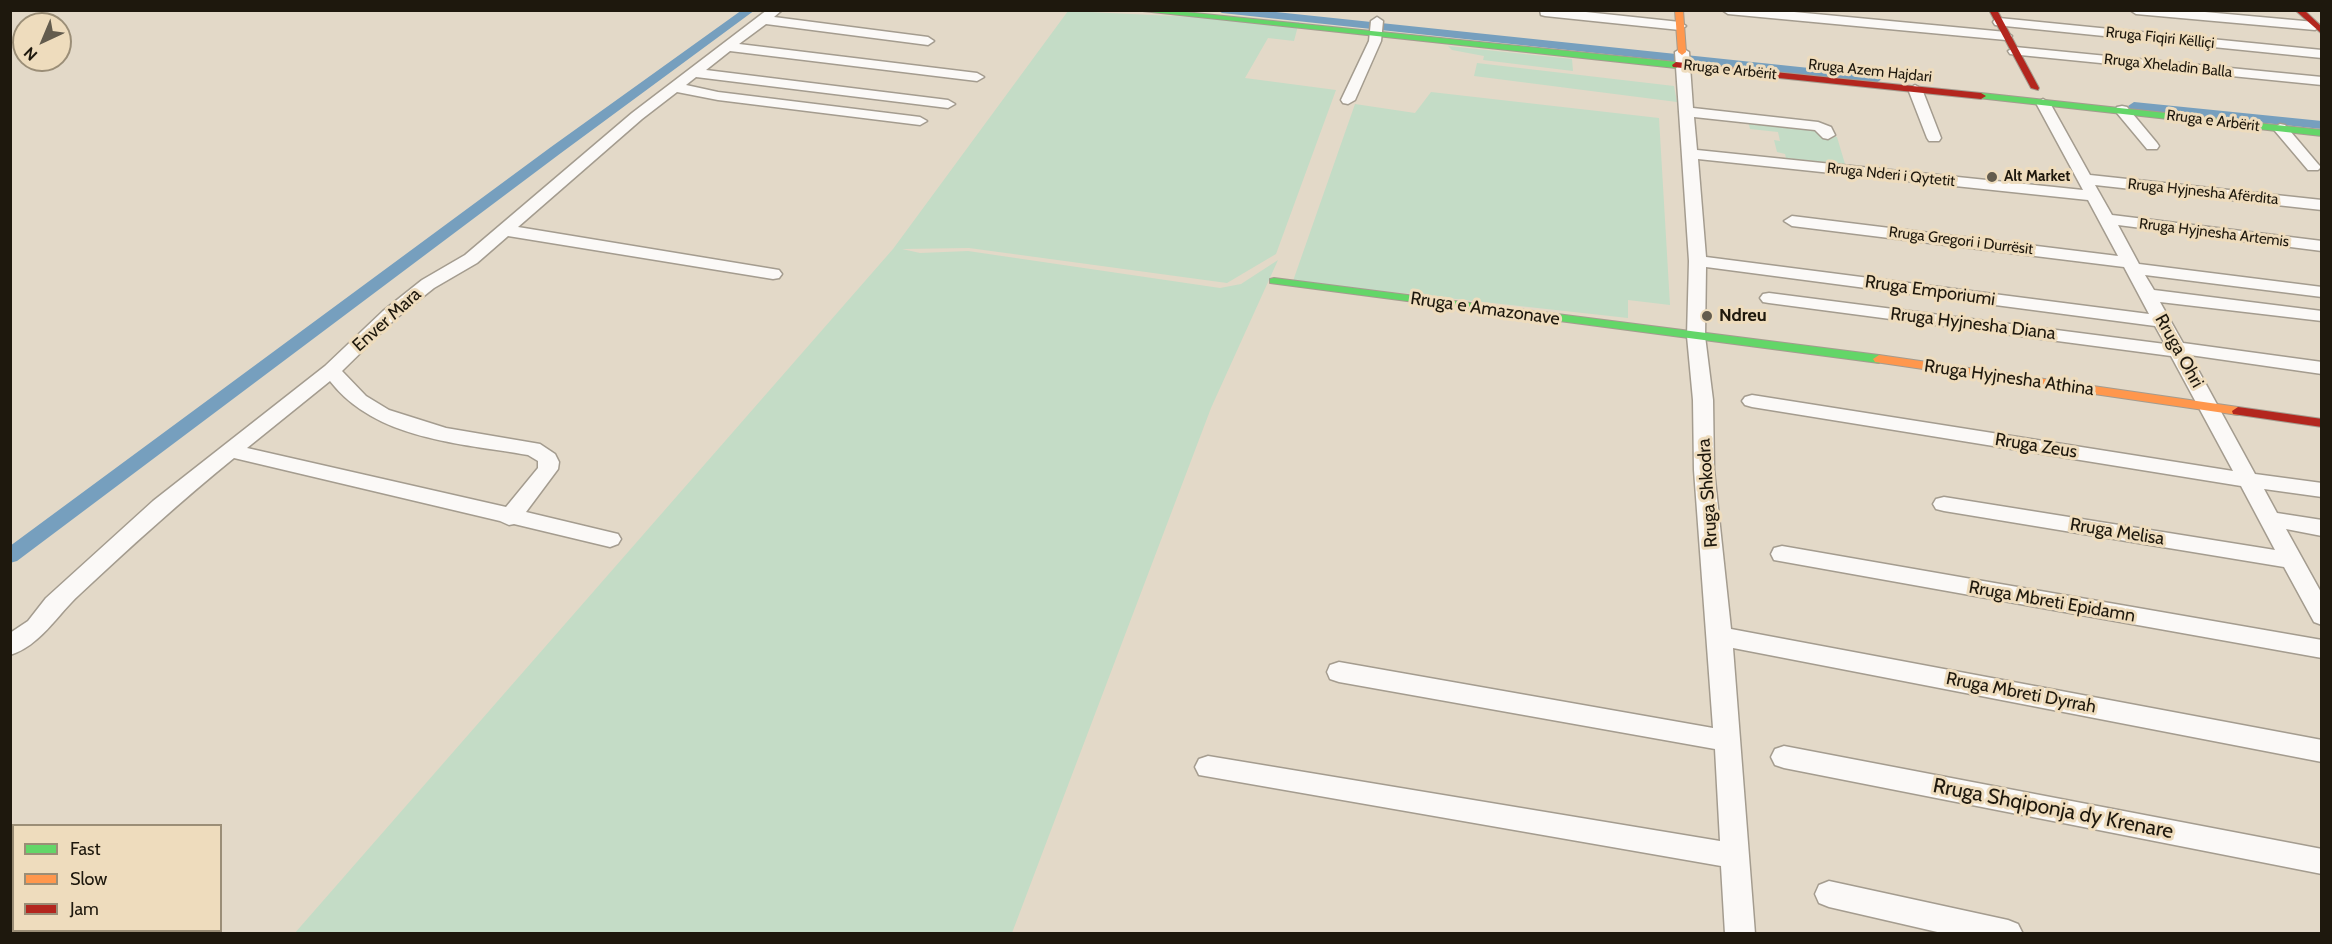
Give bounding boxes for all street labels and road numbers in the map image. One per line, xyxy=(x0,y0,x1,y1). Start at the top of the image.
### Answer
street label: Rruga Fiqiri Këlliçi xyxy=(2105,23,2215,53)
street label: Rruga Xheladin Balla xyxy=(2103,50,2233,82)
street label: Rruga e Arbërit xyxy=(1683,56,1777,84)
street label: Rruga Azem Hajdari xyxy=(1807,56,1933,86)
street label: Rruga e Arbërit xyxy=(2165,106,2261,136)
street label: Rruga Nderi i Qytetit xyxy=(1826,159,1956,191)
street label: Rruga Hyjnesha Afërdita xyxy=(2127,175,2279,209)
street label: Rruga Hyjnesha Artemis xyxy=(2138,215,2290,251)
street label: Rruga Gregori i Durrësit xyxy=(1888,223,2034,259)
street label: Rruga Emporiumi xyxy=(1863,271,1997,311)
street label: Enver Mara xyxy=(348,284,426,356)
street label: Rruga e Amazonave xyxy=(1409,288,1561,330)
street label: Rruga Hyjnesha Diana xyxy=(1889,303,2057,345)
street label: Rruga Ohri xyxy=(2150,311,2208,391)
street label: Rruga Hyjnesha Athina xyxy=(1923,355,2095,401)
street label: Rruga Zeus xyxy=(1993,429,2079,463)
street label: Rruga Shkodra xyxy=(1693,438,1723,548)
street label: Rruga Melisa xyxy=(2068,514,2166,550)
street label: Rruga Mbreti Epidamn xyxy=(1967,577,2137,627)
street label: Rruga Mbreti Dyrrah xyxy=(1944,668,2098,718)
street label: Rruga Shqiponja dy Krenare xyxy=(1931,773,2175,845)

